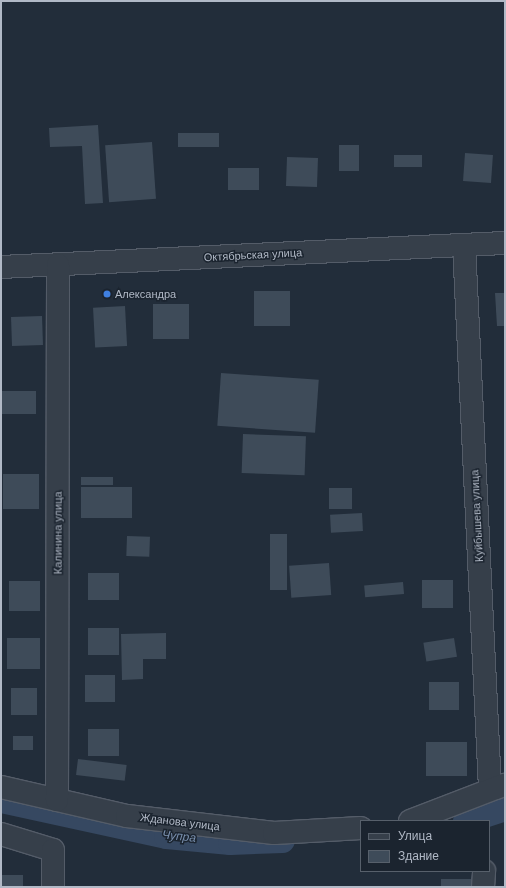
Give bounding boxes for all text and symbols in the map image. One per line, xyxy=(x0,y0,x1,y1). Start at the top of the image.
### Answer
street label: Октябрьская улица xyxy=(203,246,303,264)
place label: Александра xyxy=(115,287,176,301)
marker: Александра xyxy=(102,289,112,299)
street label: Куйбышева улица xyxy=(468,470,486,562)
street label: Калинина улица xyxy=(51,492,65,574)
street label: Жданова улица xyxy=(139,811,221,833)
legend xyxy=(360,820,490,872)
water label: Чупра xyxy=(161,828,197,846)
text: Улица xyxy=(398,829,432,843)
text: Здание xyxy=(398,849,439,863)

